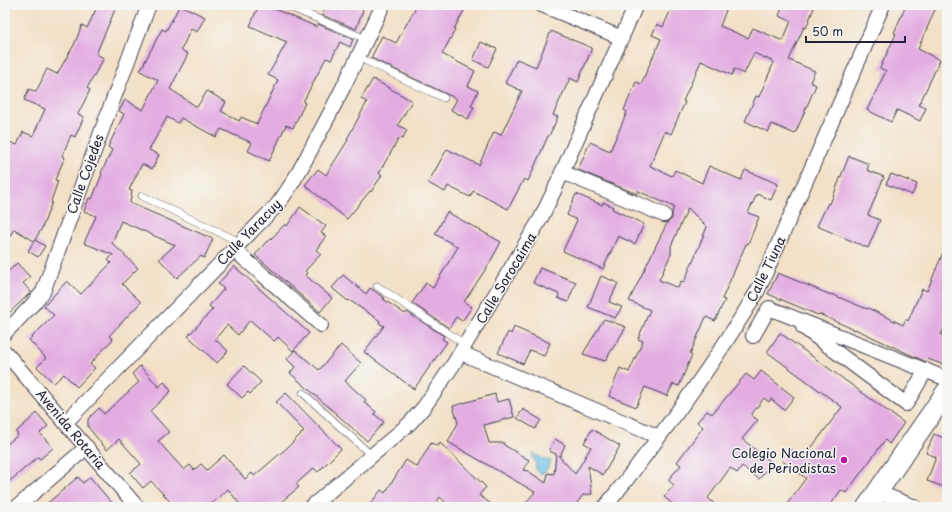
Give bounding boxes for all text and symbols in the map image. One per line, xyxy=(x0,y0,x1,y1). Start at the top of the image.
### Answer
scale bar xyxy=(806,18,905,44)
text: 50 m xyxy=(812,22,843,40)
street label: Calle Cojedes xyxy=(61,131,108,216)
street label: Calle Yaracuy xyxy=(212,194,285,269)
street label: Calle Sorocaima xyxy=(471,228,541,327)
street label: Calle Tiuna xyxy=(741,232,790,305)
street label: Avenida Rotaria xyxy=(32,385,111,473)
place label: Colegio Nacional de Periodistas xyxy=(731,443,836,477)
marker: Colegio Nacional de Periodistas xyxy=(839,455,849,465)

